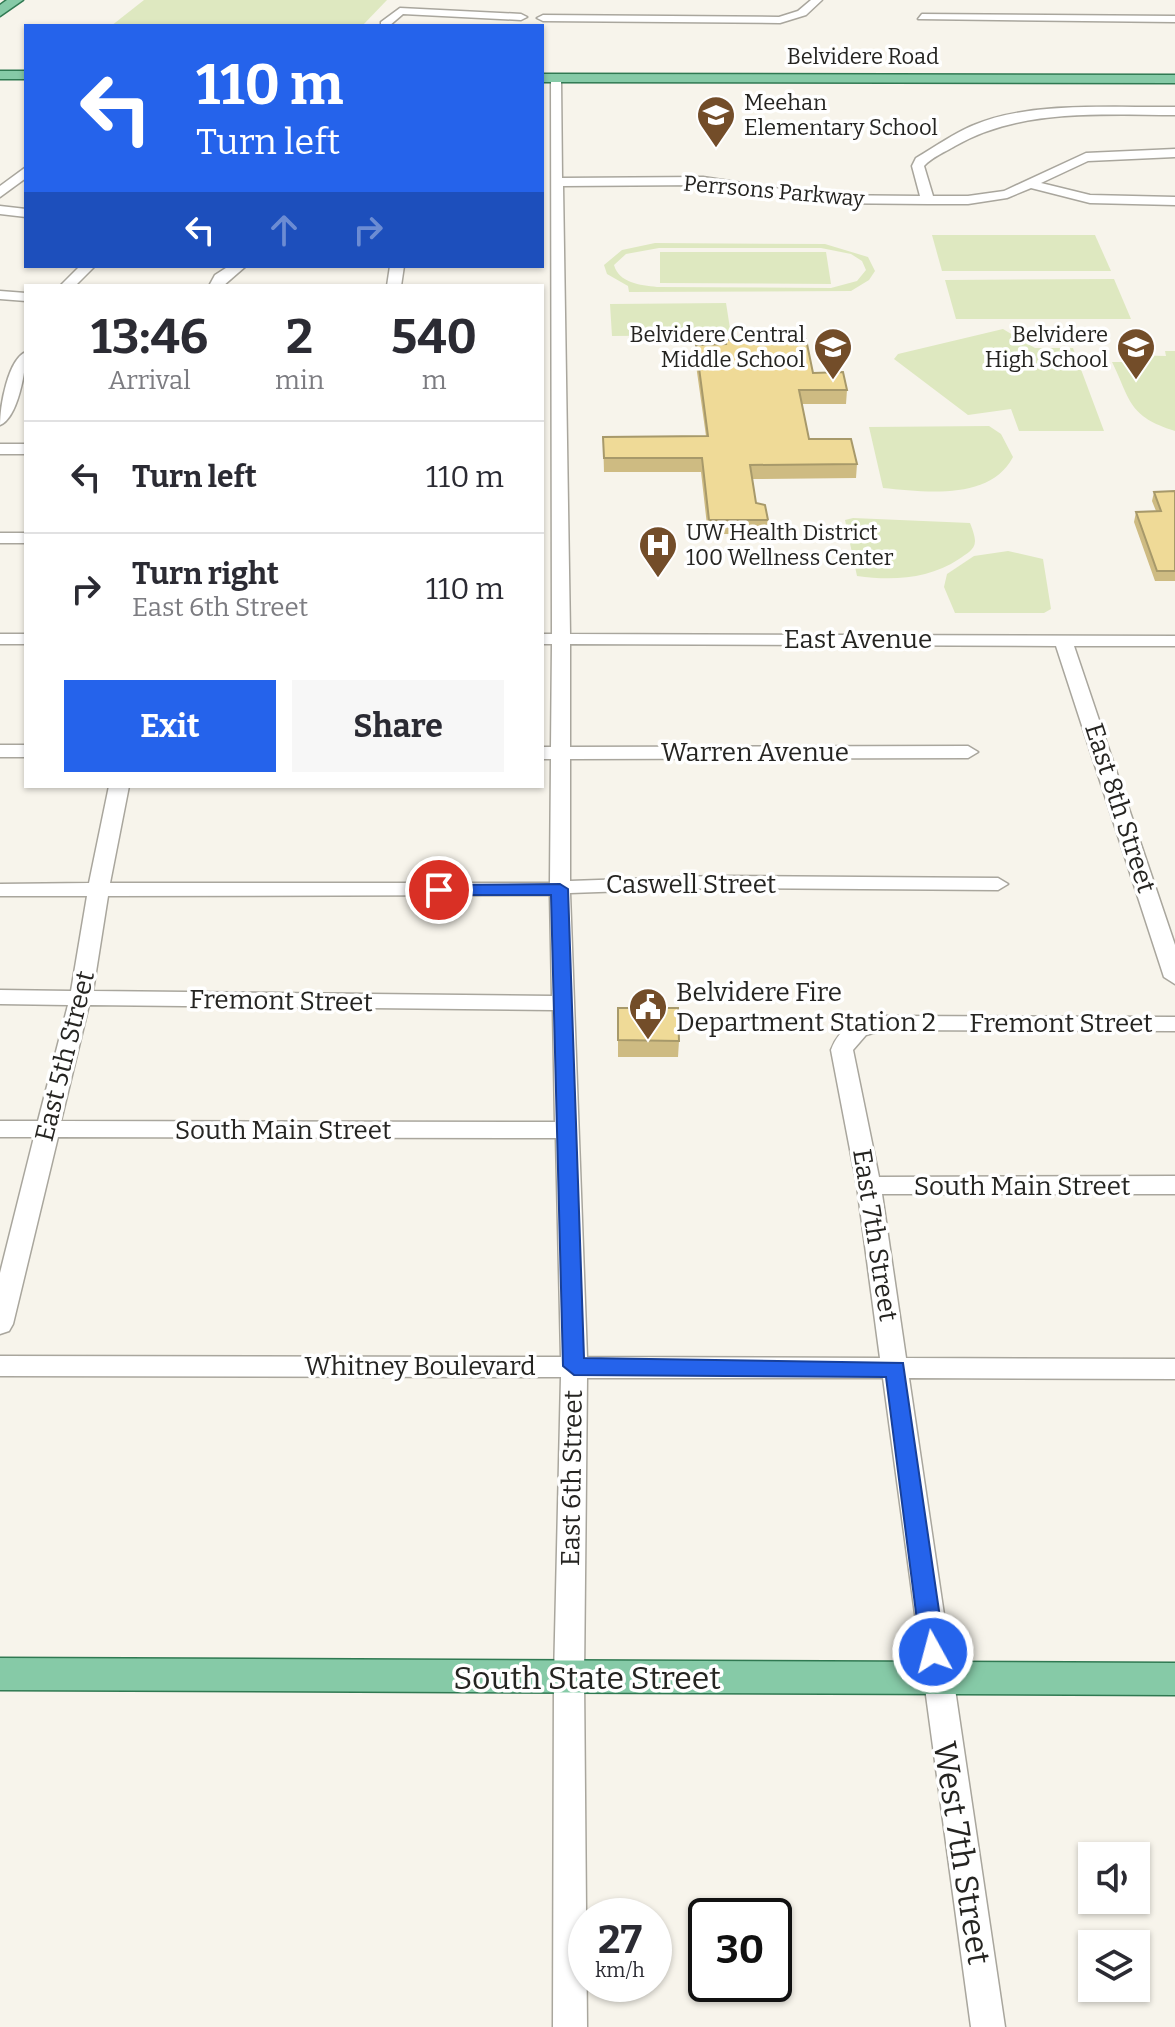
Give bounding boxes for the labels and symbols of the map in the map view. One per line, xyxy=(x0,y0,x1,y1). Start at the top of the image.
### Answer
street label: Belvidere Road xyxy=(787,43,939,70)
place label: Meehan Elementary School xyxy=(744,89,938,141)
school or university icon: Meehan Elementary School xyxy=(695,94,737,149)
street label: Perrsons Parkway xyxy=(682,170,866,212)
place label: Belvidere Central Middle School xyxy=(629,321,805,373)
place label: Belvidere High School xyxy=(985,321,1108,373)
school or university icon: Belvidere Central Middle School xyxy=(812,326,854,381)
school or university icon: Belvidere High School xyxy=(1115,326,1157,381)
place label: UW Health District 100 Wellness Center xyxy=(686,519,894,571)
hospital icon: UW Health District 100 Wellness Center xyxy=(637,524,679,579)
street label: East Avenue xyxy=(784,624,932,655)
street label: East 8th Street xyxy=(1078,719,1162,897)
street label: Warren Avenue xyxy=(661,737,849,768)
pin xyxy=(405,856,473,924)
street label: Caswell Street xyxy=(606,869,777,900)
street label: East 5th Street xyxy=(29,967,101,1145)
place label: Belvidere Fire Department Station 2 xyxy=(676,977,936,1038)
street label: Fremont Street xyxy=(189,984,374,1018)
public building icon: Belvidere Fire Department Station 2 xyxy=(627,986,669,1041)
street label: Fremont Street xyxy=(969,1008,1153,1039)
street label: South Main Street xyxy=(175,1115,392,1146)
street label: East 7th Street xyxy=(846,1147,904,1324)
street label: South Main Street xyxy=(914,1171,1131,1202)
street label: Whitney Boulevard xyxy=(304,1351,536,1382)
street label: East 6th Street xyxy=(555,1389,589,1566)
position arrow xyxy=(891,1610,975,1694)
street label: South State Street xyxy=(453,1659,721,1697)
street label: West 7th Street xyxy=(926,1739,998,1968)
speed limit sign: 30 xyxy=(688,1898,792,2002)

